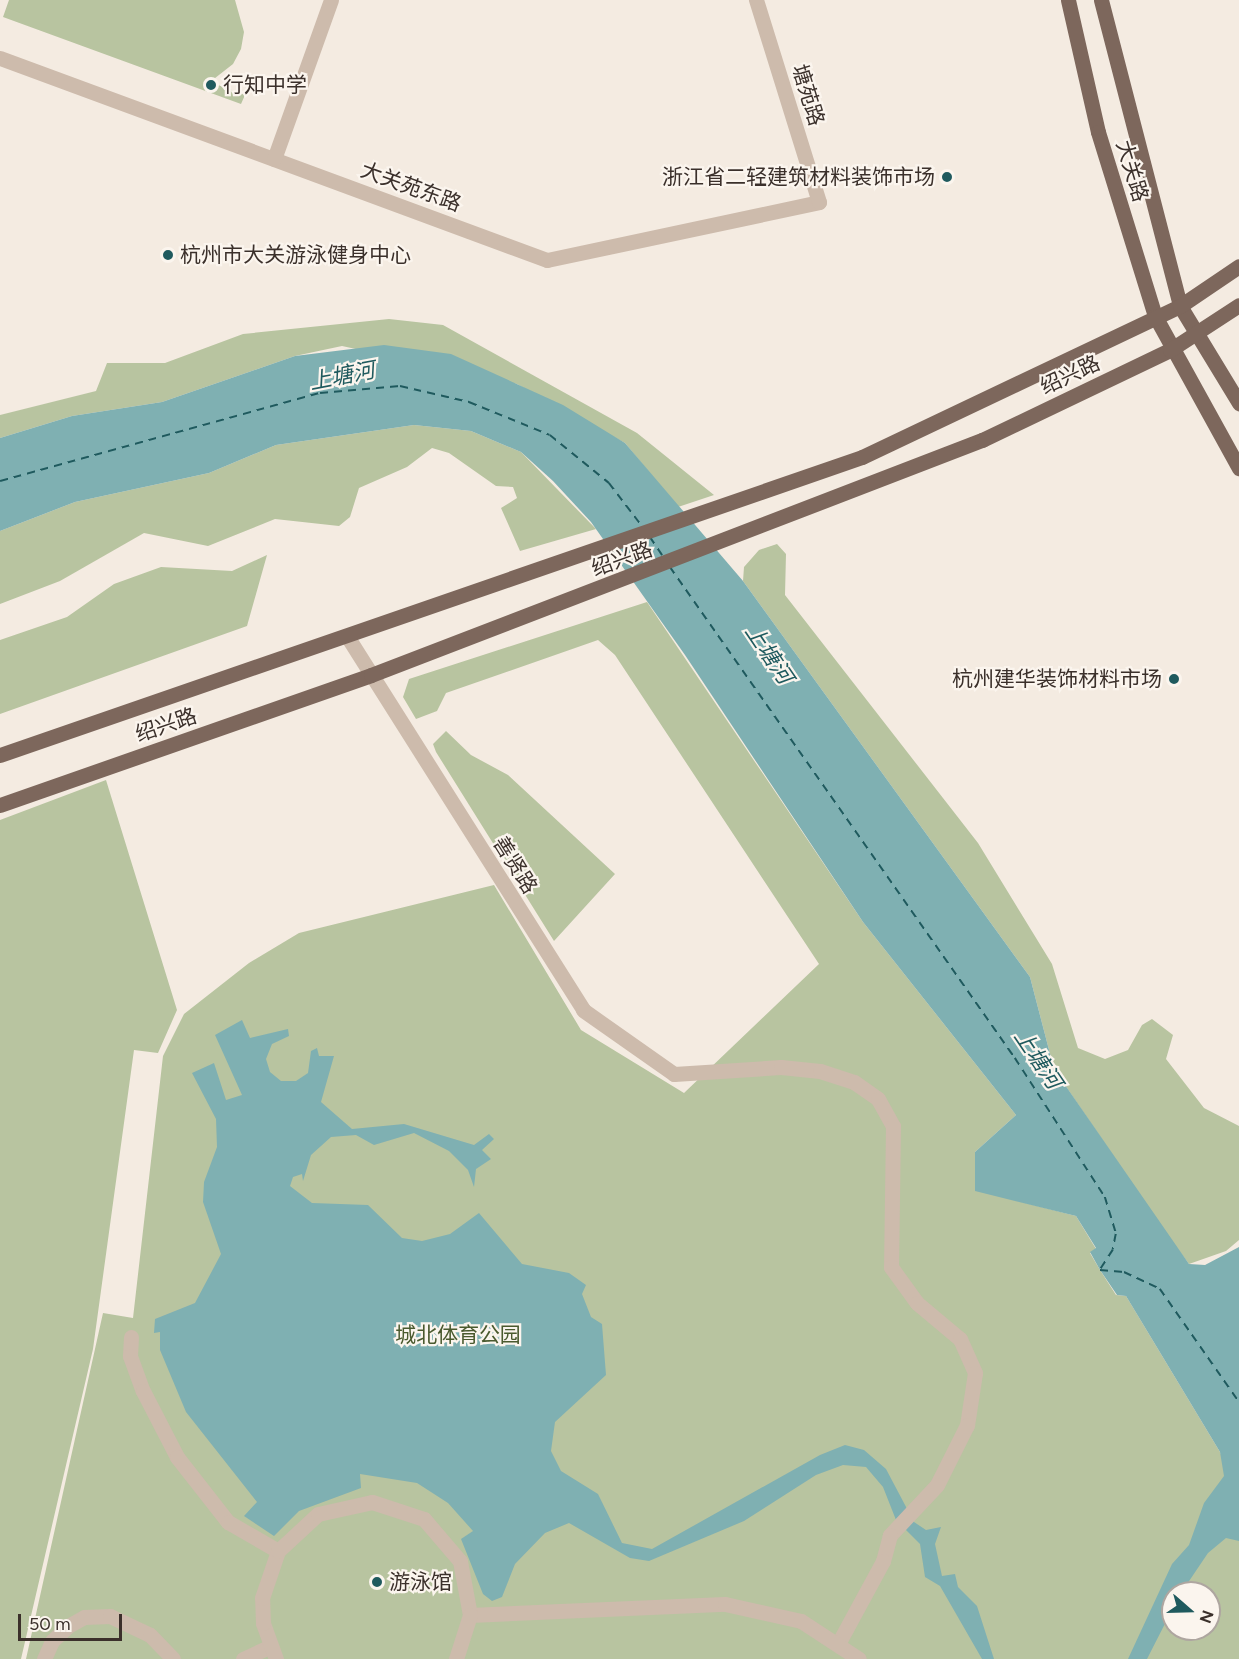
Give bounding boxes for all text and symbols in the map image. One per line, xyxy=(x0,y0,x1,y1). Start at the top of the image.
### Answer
street label: 塘苑路 xyxy=(787,61,829,129)
place label: 行知中学 xyxy=(223,72,307,98)
marker: 行知中学 xyxy=(204,78,218,92)
street label: 大关路 xyxy=(1111,137,1153,205)
street label: 大关苑东路 xyxy=(357,157,465,217)
place label: 浙江省二轻建筑材料装饰市场 xyxy=(662,164,935,190)
marker: 浙江省二轻建筑材料装饰市场 xyxy=(940,170,954,184)
place label: 杭州市大关游泳健身中心 xyxy=(180,242,411,268)
marker: 杭州市大关游泳健身中心 xyxy=(161,248,175,262)
street label: 绍兴路 xyxy=(1036,350,1104,400)
water label: 上塘河 xyxy=(307,357,377,395)
street label: 绍兴路 xyxy=(588,536,656,582)
water label: 上塘河 xyxy=(740,619,798,689)
place label: 杭州建华装饰材料市场 xyxy=(952,666,1162,692)
marker: 杭州建华装饰材料市场 xyxy=(1167,672,1181,686)
street label: 绍兴路 xyxy=(132,703,200,747)
street label: 善贤路 xyxy=(488,832,542,898)
water label: 上塘河 xyxy=(1009,1024,1067,1094)
park label: 城北体育公园 xyxy=(395,1322,521,1348)
place label: 游泳馆 xyxy=(389,1569,452,1595)
marker: 游泳馆 xyxy=(370,1575,384,1589)
north arrow xyxy=(1161,1581,1221,1641)
scale bar xyxy=(21,1602,124,1640)
text: N xyxy=(1195,1608,1218,1626)
text: 50 m xyxy=(29,1613,71,1635)

